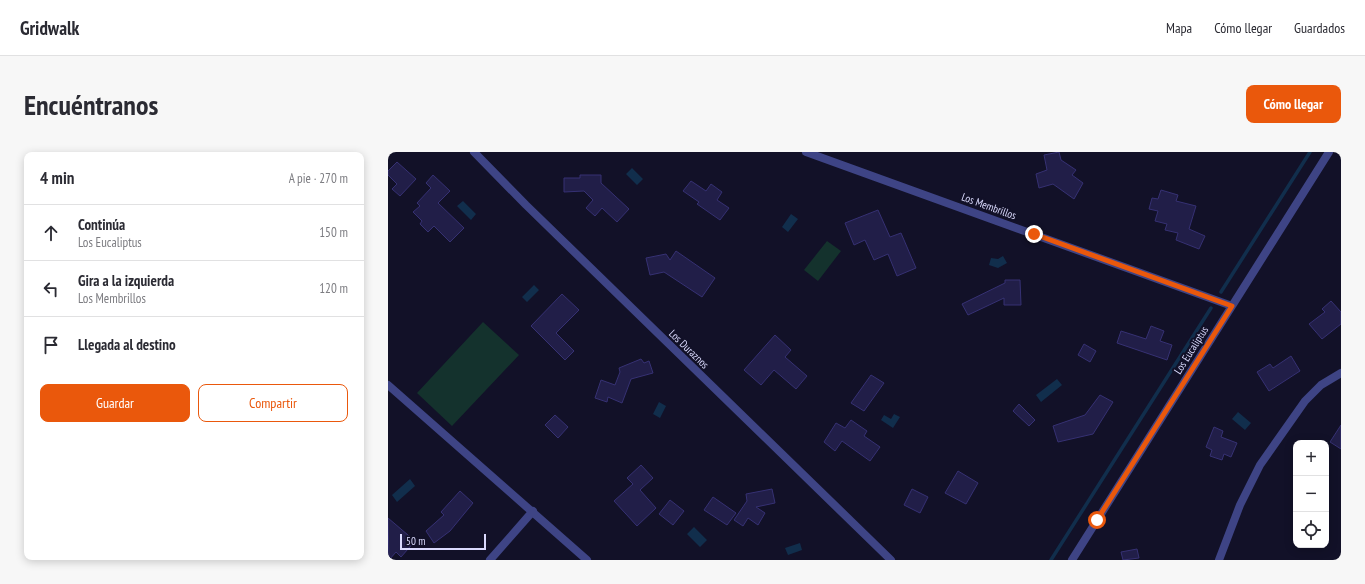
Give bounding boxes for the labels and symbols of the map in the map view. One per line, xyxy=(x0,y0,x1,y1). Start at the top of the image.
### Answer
street label: Los Membrillos xyxy=(960,190,1019,222)
route end xyxy=(1025,225,1043,243)
street label: Los Eucaliptus xyxy=(1171,323,1211,377)
street label: Los Duraznos xyxy=(666,327,712,372)
route start xyxy=(1088,511,1106,529)
scale bar xyxy=(400,532,486,551)

